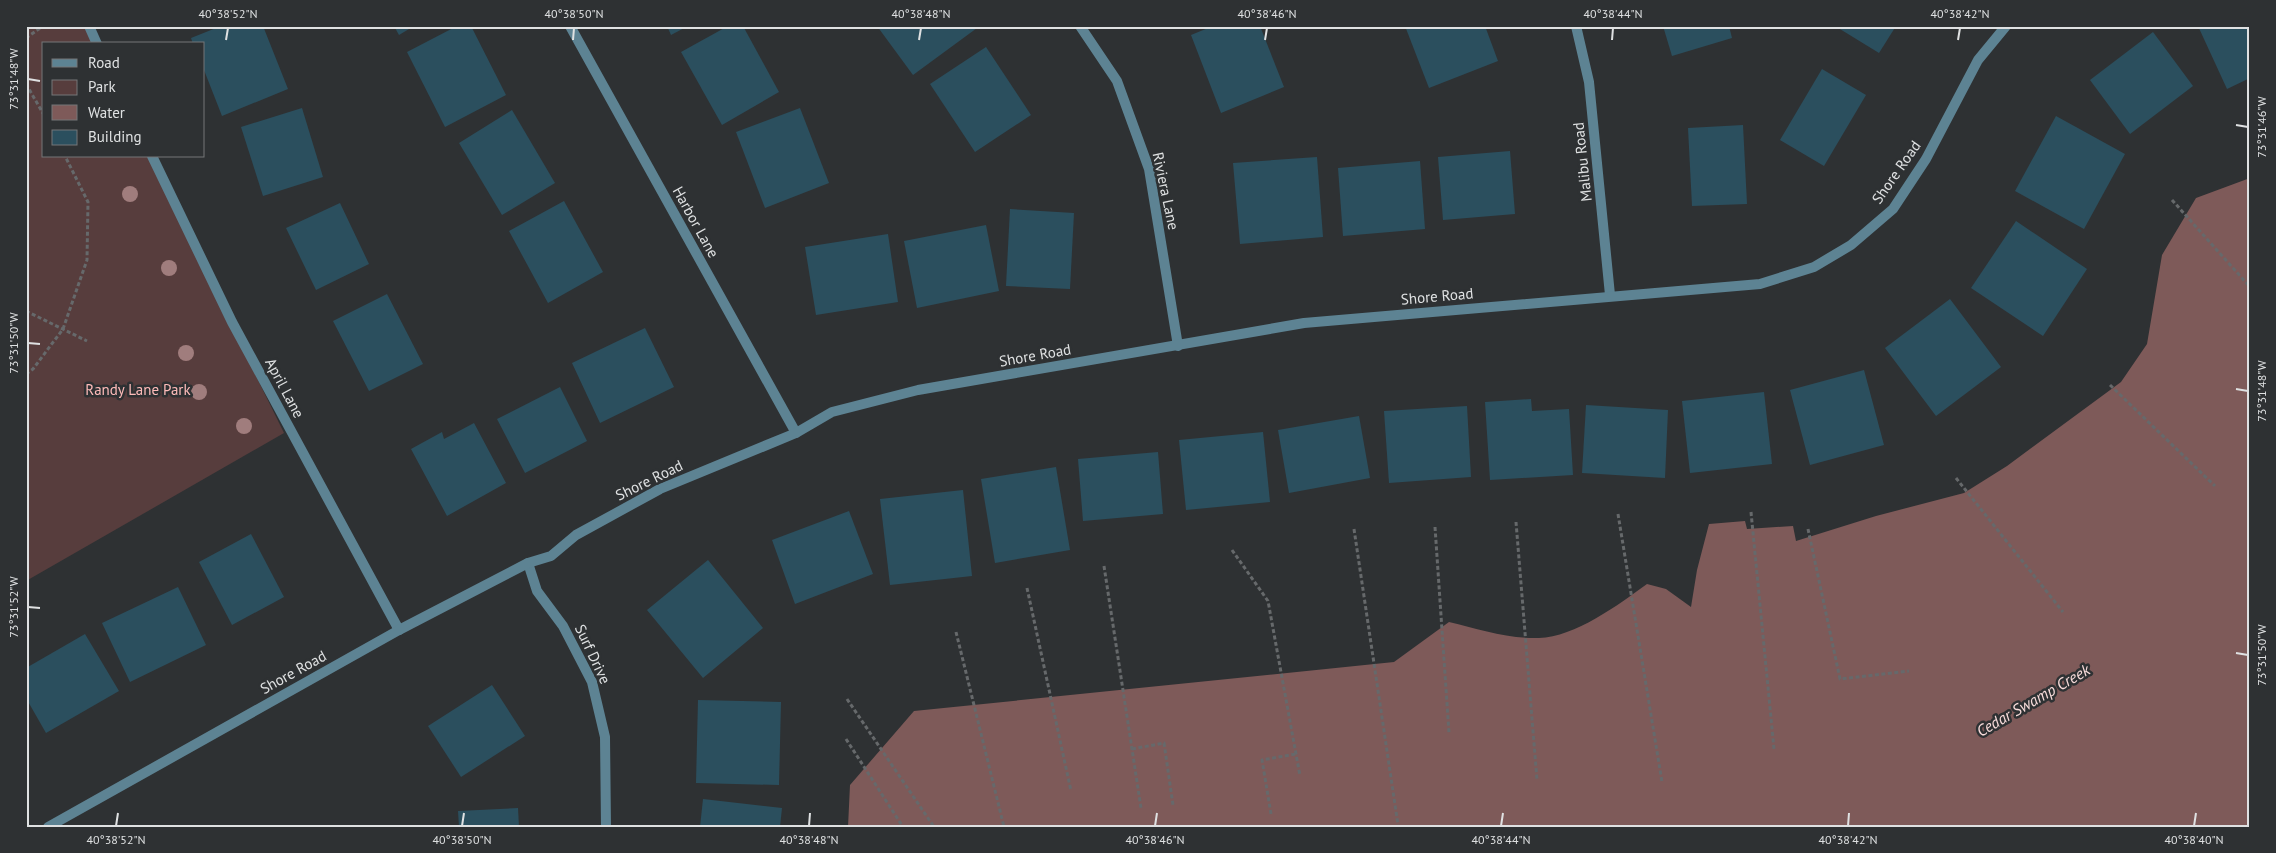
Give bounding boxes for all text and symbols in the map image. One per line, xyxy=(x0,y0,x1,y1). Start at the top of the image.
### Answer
text: 40°38'52"N xyxy=(198,6,258,21)
text: 40°38'50"N xyxy=(544,6,604,21)
text: 40°38'48"N xyxy=(891,6,951,21)
text: 40°38'46"N xyxy=(1237,6,1297,21)
text: 40°38'44"N xyxy=(1583,6,1643,21)
text: 40°38'42"N xyxy=(1930,6,1990,21)
legend xyxy=(42,42,205,158)
text: 73°31'48"W xyxy=(6,48,21,110)
text: Road xyxy=(88,53,120,72)
text: Park xyxy=(88,77,116,96)
text: 73°31'46"W xyxy=(2254,96,2269,158)
text: Water xyxy=(88,103,125,122)
street label: Malibu Road xyxy=(1568,121,1596,203)
text: Building xyxy=(88,127,142,146)
street label: Shore Road xyxy=(1867,137,1925,207)
street label: Riviera Lane xyxy=(1148,150,1184,232)
street label: Harbor Lane xyxy=(669,183,723,261)
street label: Shore Road xyxy=(1400,283,1474,309)
text: 73°31'50"W xyxy=(6,312,21,374)
street label: Shore Road xyxy=(998,339,1072,371)
street label: April Lane xyxy=(261,355,309,421)
text: 73°31'48"W xyxy=(2254,360,2269,422)
park label: Randy Lane Park xyxy=(85,380,191,399)
street label: Shore Road xyxy=(612,456,686,504)
text: 73°31'52"W xyxy=(6,576,21,638)
street label: Surf Drive xyxy=(571,621,615,687)
text: 73°31'50"W xyxy=(2254,624,2269,686)
street label: Shore Road xyxy=(257,646,329,698)
water label: Cedar Swamp Creek xyxy=(1973,659,2094,741)
text: 40°38'52"N xyxy=(86,832,146,847)
text: 40°38'50"N xyxy=(432,832,492,847)
text: 40°38'48"N xyxy=(779,832,839,847)
text: 40°38'46"N xyxy=(1125,832,1185,847)
text: 40°38'44"N xyxy=(1471,832,1531,847)
text: 40°38'42"N xyxy=(1818,832,1878,847)
text: 40°38'40"N xyxy=(2164,832,2224,847)

